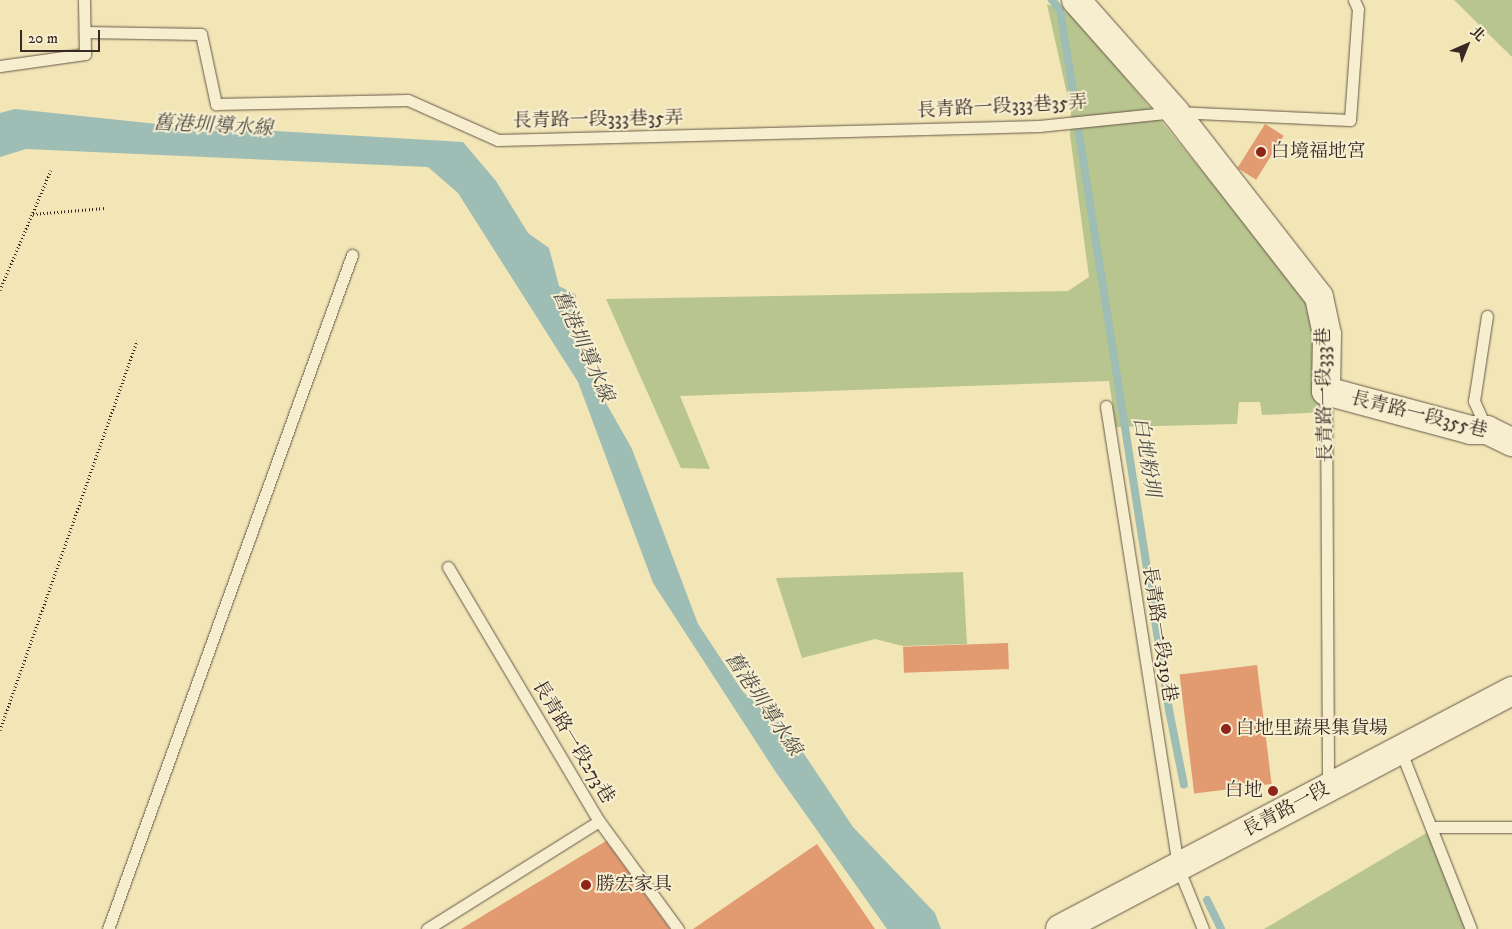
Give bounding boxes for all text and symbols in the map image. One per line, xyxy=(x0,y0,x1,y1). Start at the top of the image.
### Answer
scale bar xyxy=(22,20,102,52)
north arrow xyxy=(1442,20,1492,70)
text: 北 xyxy=(1466,23,1489,46)
text: 20 m xyxy=(28,29,58,48)
street label: 長青路一段333巷35弄 xyxy=(916,91,1088,123)
street label: 長青路一段333巷35弄 xyxy=(512,107,684,133)
water label: 舊港圳導水線 xyxy=(152,111,274,141)
place label: 白境福地宮 xyxy=(1271,141,1366,163)
marker: 白境福地宮 xyxy=(1255,146,1267,158)
water label: 舊港圳導水線 xyxy=(548,286,618,406)
street label: 長青路一段333巷 xyxy=(1312,327,1338,463)
street label: 長青路一段355巷 xyxy=(1348,387,1490,443)
water label: 白地粉圳 xyxy=(1128,416,1164,498)
street label: 長青路一段319巷 xyxy=(1137,564,1181,704)
water label: 舊港圳導水線 xyxy=(720,648,806,760)
street label: 長青路一段273巷 xyxy=(527,676,619,808)
place label: 白地里蔬果集貨場 xyxy=(1236,718,1388,740)
marker: 白地里蔬果集貨場 xyxy=(1220,723,1232,735)
street label: 長青路一段 xyxy=(1239,778,1333,842)
place label: 白地 xyxy=(1225,780,1263,802)
marker: 白地 xyxy=(1267,785,1279,797)
place label: 勝宏家具 xyxy=(596,874,672,896)
marker: 勝宏家具 xyxy=(580,879,592,891)

